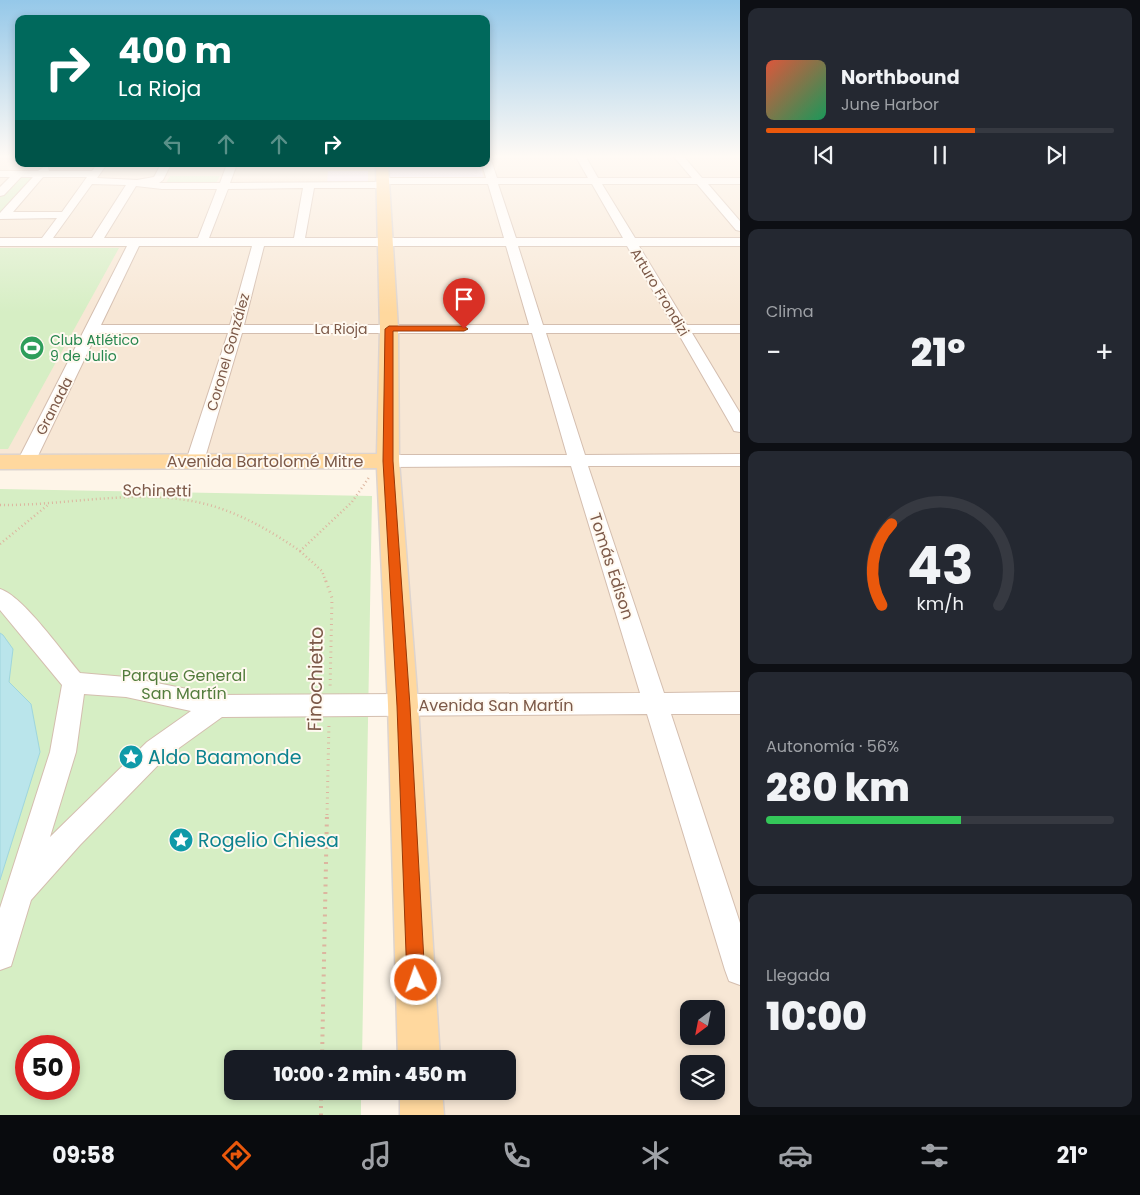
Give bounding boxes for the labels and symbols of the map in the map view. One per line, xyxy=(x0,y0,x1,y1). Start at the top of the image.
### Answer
street label: Arturo Frondizi xyxy=(626,244,694,340)
pin xyxy=(443,278,485,329)
street label: Coronel González xyxy=(202,291,254,413)
street label: La Rioja xyxy=(314,319,368,339)
place label: Club Atlético 9 de Julio xyxy=(50,330,139,366)
sports icon: Club Atlético 9 de Julio xyxy=(19,335,45,361)
street label: Granada xyxy=(31,373,77,439)
street label: Avenida Bartolomé Mitre xyxy=(167,450,363,473)
street label: Schinetti xyxy=(122,478,192,503)
street label: Tomás Edison xyxy=(583,510,640,622)
street label: Finochietto xyxy=(301,626,330,732)
park label: Parque General San Martín xyxy=(122,664,246,705)
street label: Avenida San Martín xyxy=(418,694,574,717)
place icon: Aldo Baamonde xyxy=(118,744,144,770)
place label: Aldo Baamonde xyxy=(148,744,301,771)
place icon: Rogelio Chiesa xyxy=(168,827,194,853)
place label: Rogelio Chiesa xyxy=(198,827,339,854)
position arrow xyxy=(389,953,441,1005)
north arrow xyxy=(680,1000,725,1045)
speed limit sign: 50 xyxy=(15,1035,80,1100)

